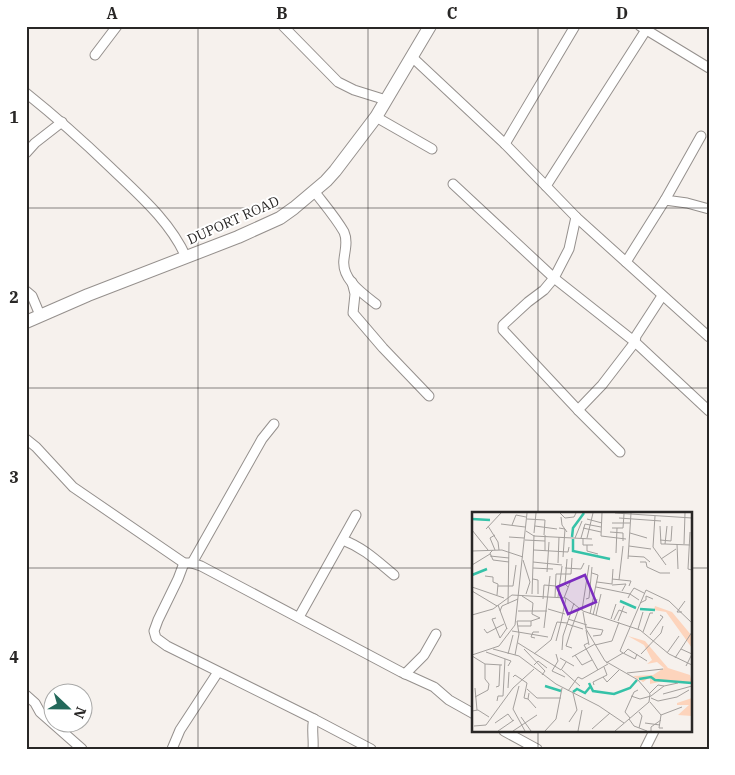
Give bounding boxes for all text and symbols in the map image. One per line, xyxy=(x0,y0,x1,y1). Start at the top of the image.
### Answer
text: A xyxy=(106,3,118,23)
text: B xyxy=(276,3,288,23)
text: C xyxy=(447,3,457,23)
text: D xyxy=(616,3,628,23)
text: 1 xyxy=(9,107,19,127)
street label: DUPORT ROAD xyxy=(184,192,282,248)
text: 2 xyxy=(9,287,19,307)
text: 3 xyxy=(9,467,19,487)
inset map xyxy=(472,512,692,732)
text: 4 xyxy=(9,647,19,667)
north arrow xyxy=(42,682,92,732)
text: N xyxy=(70,704,90,721)

